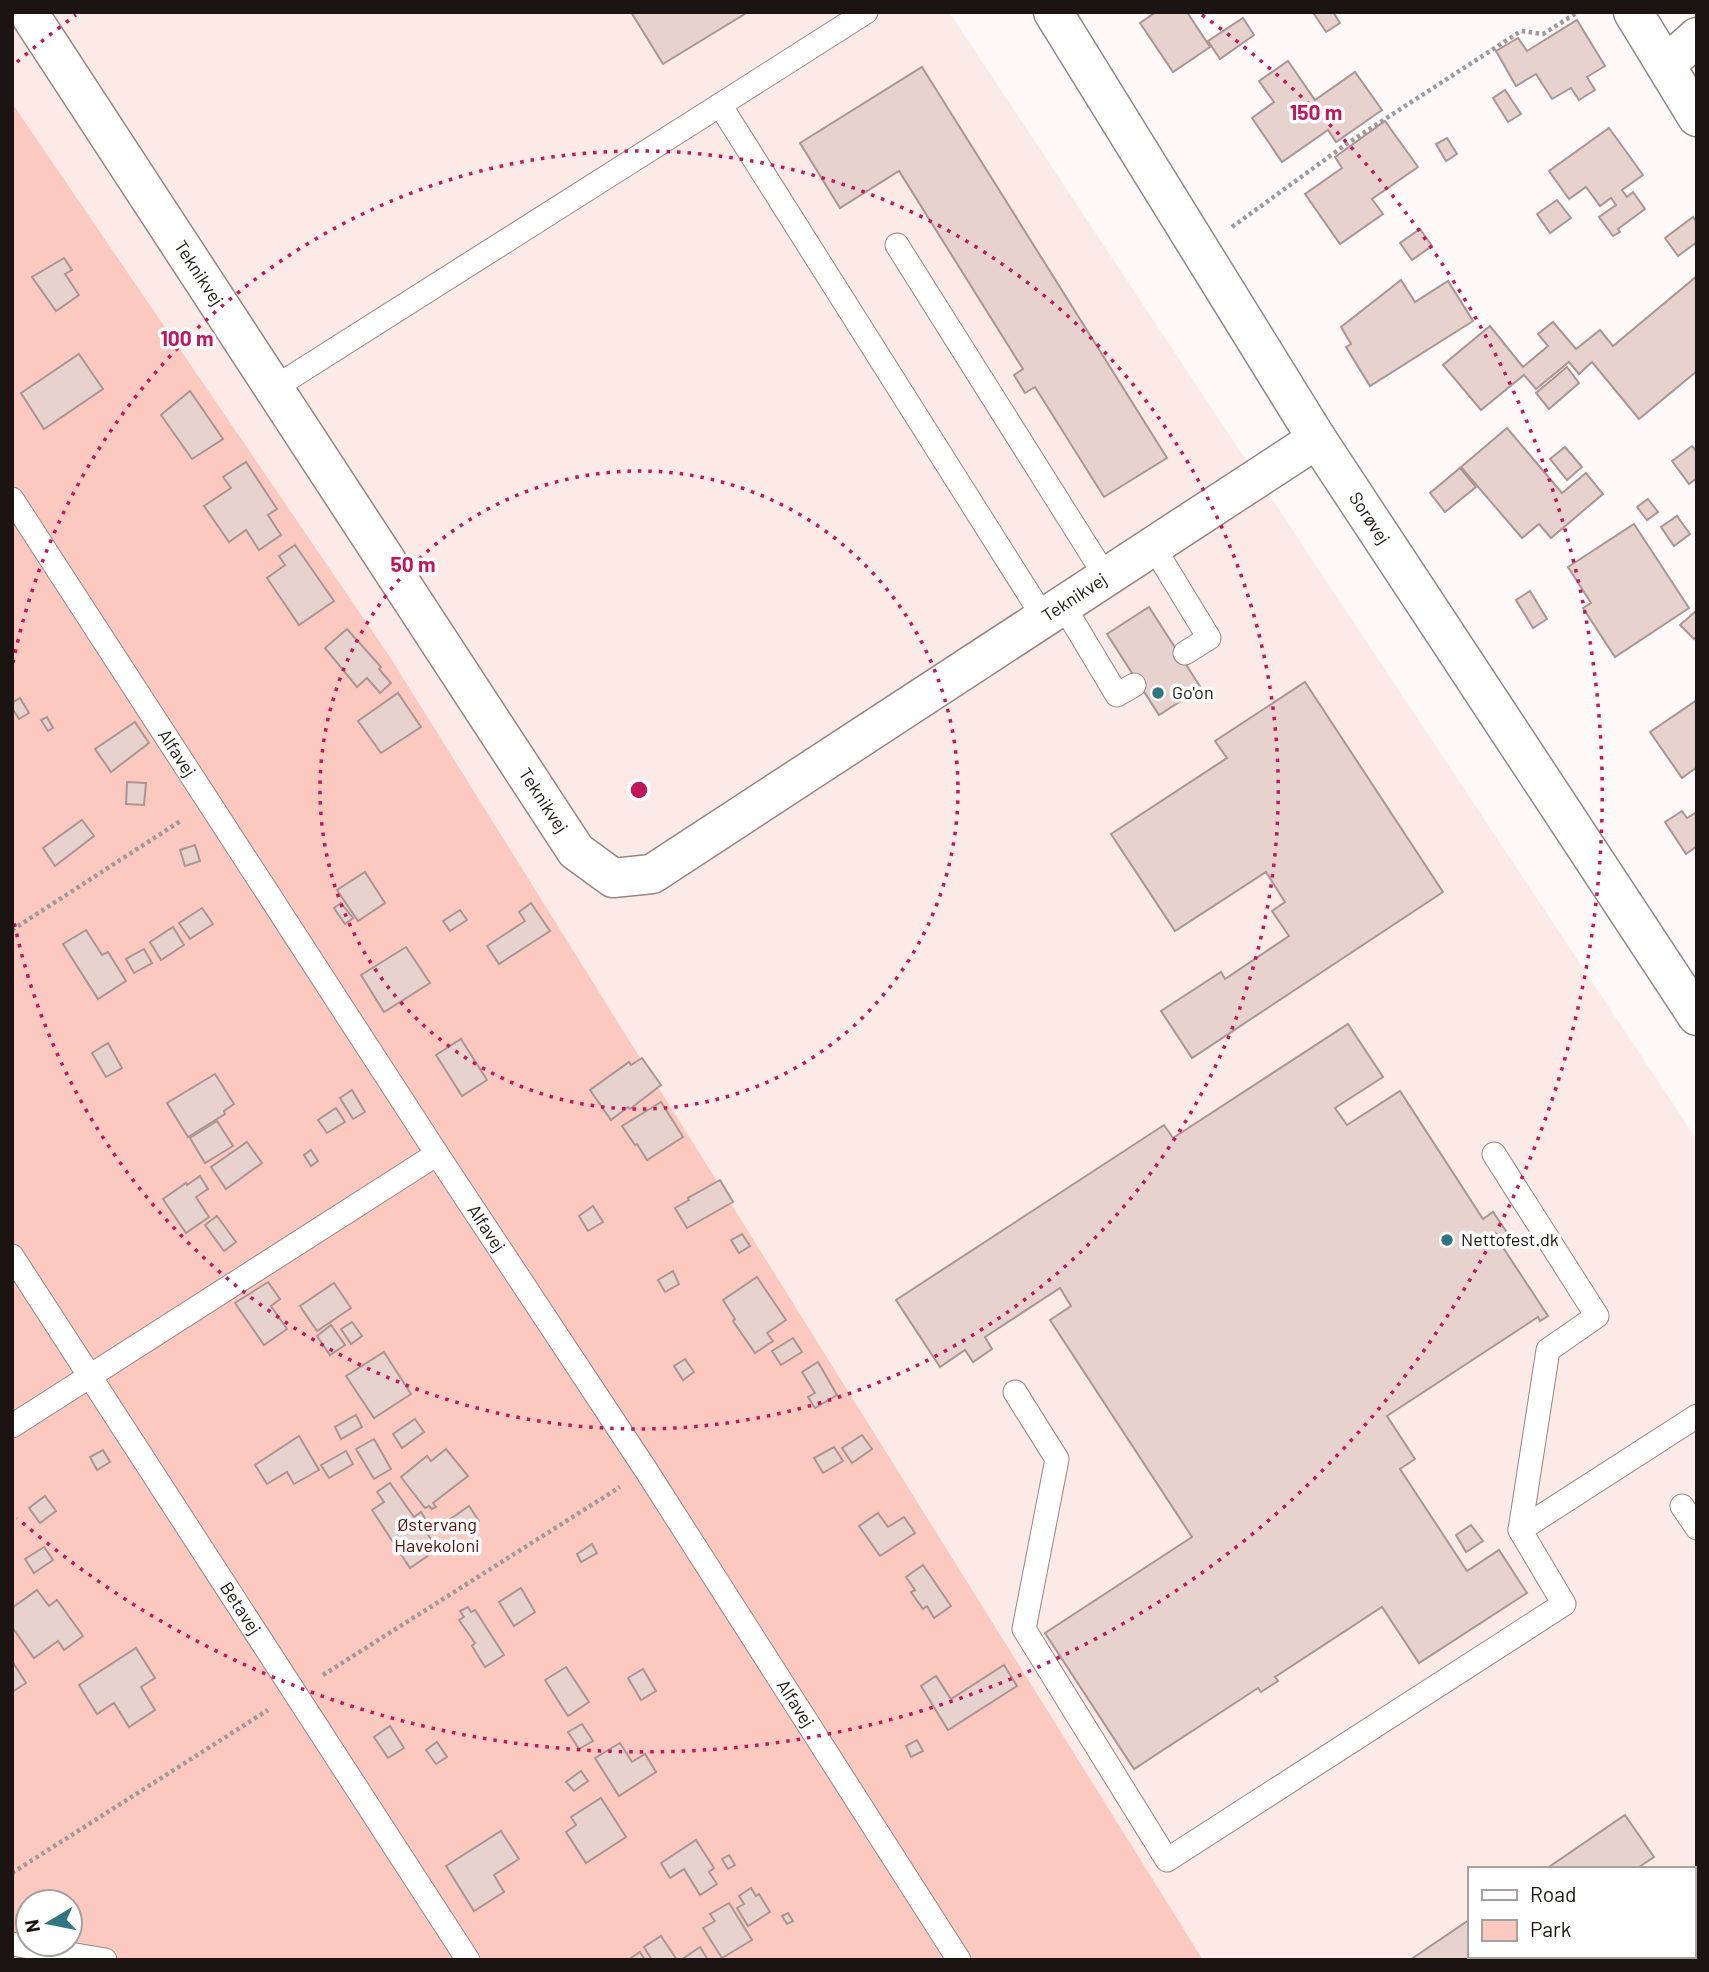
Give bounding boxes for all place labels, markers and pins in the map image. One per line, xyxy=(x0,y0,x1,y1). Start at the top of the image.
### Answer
place label: Go'on xyxy=(1172,681,1214,703)
marker: Go'on xyxy=(1150,685,1166,701)
centre of rings xyxy=(627,778,651,802)
place label: Nettofest.dk xyxy=(1461,1228,1559,1250)
marker: Nettofest.dk xyxy=(1439,1232,1455,1248)

